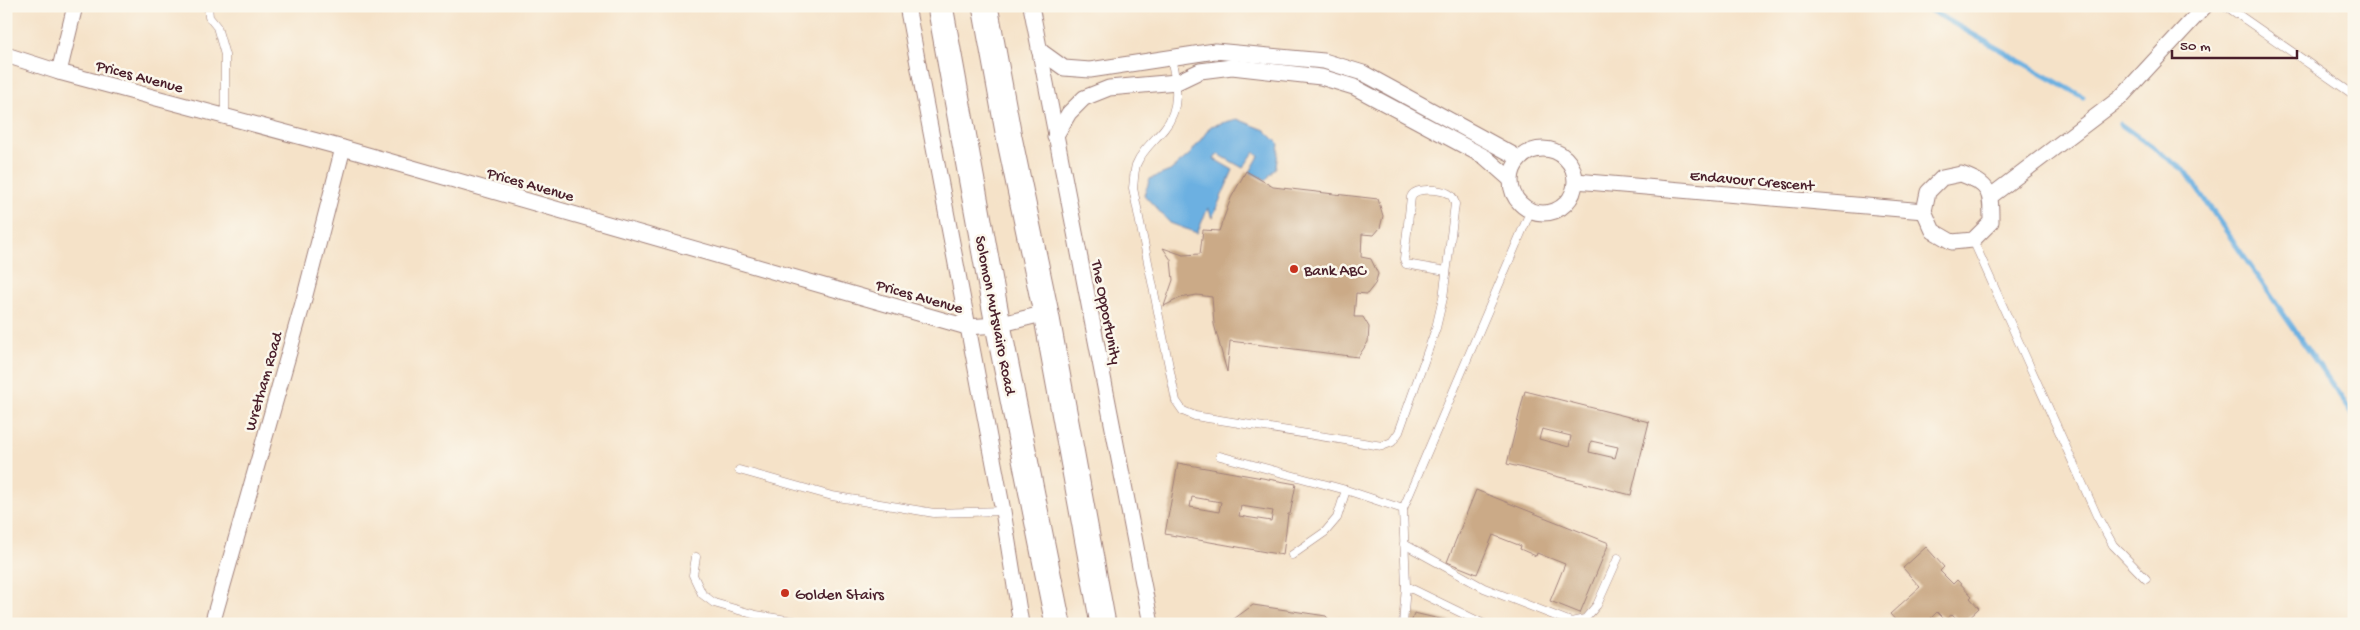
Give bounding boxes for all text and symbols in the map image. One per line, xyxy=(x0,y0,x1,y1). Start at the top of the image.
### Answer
scale bar xyxy=(2172,28,2298,60)
text: 50 m xyxy=(2180,38,2211,56)
street label: Prices Avenue xyxy=(92,57,185,99)
street label: Prices Avenue xyxy=(483,165,576,208)
street label: Endavour Crescent xyxy=(1689,168,1816,198)
street label: Solomon Mutsvairo Road xyxy=(969,234,1019,398)
street label: The Opportunity xyxy=(1085,258,1124,366)
marker: Bank ABC xyxy=(1288,263,1300,275)
place label: Bank ABC xyxy=(1303,263,1367,282)
street label: Prices Avenue xyxy=(872,277,965,320)
street label: Wretham Road xyxy=(242,329,289,433)
marker: Golden Stairs xyxy=(779,587,791,599)
place label: Golden Stairs xyxy=(795,587,885,606)

